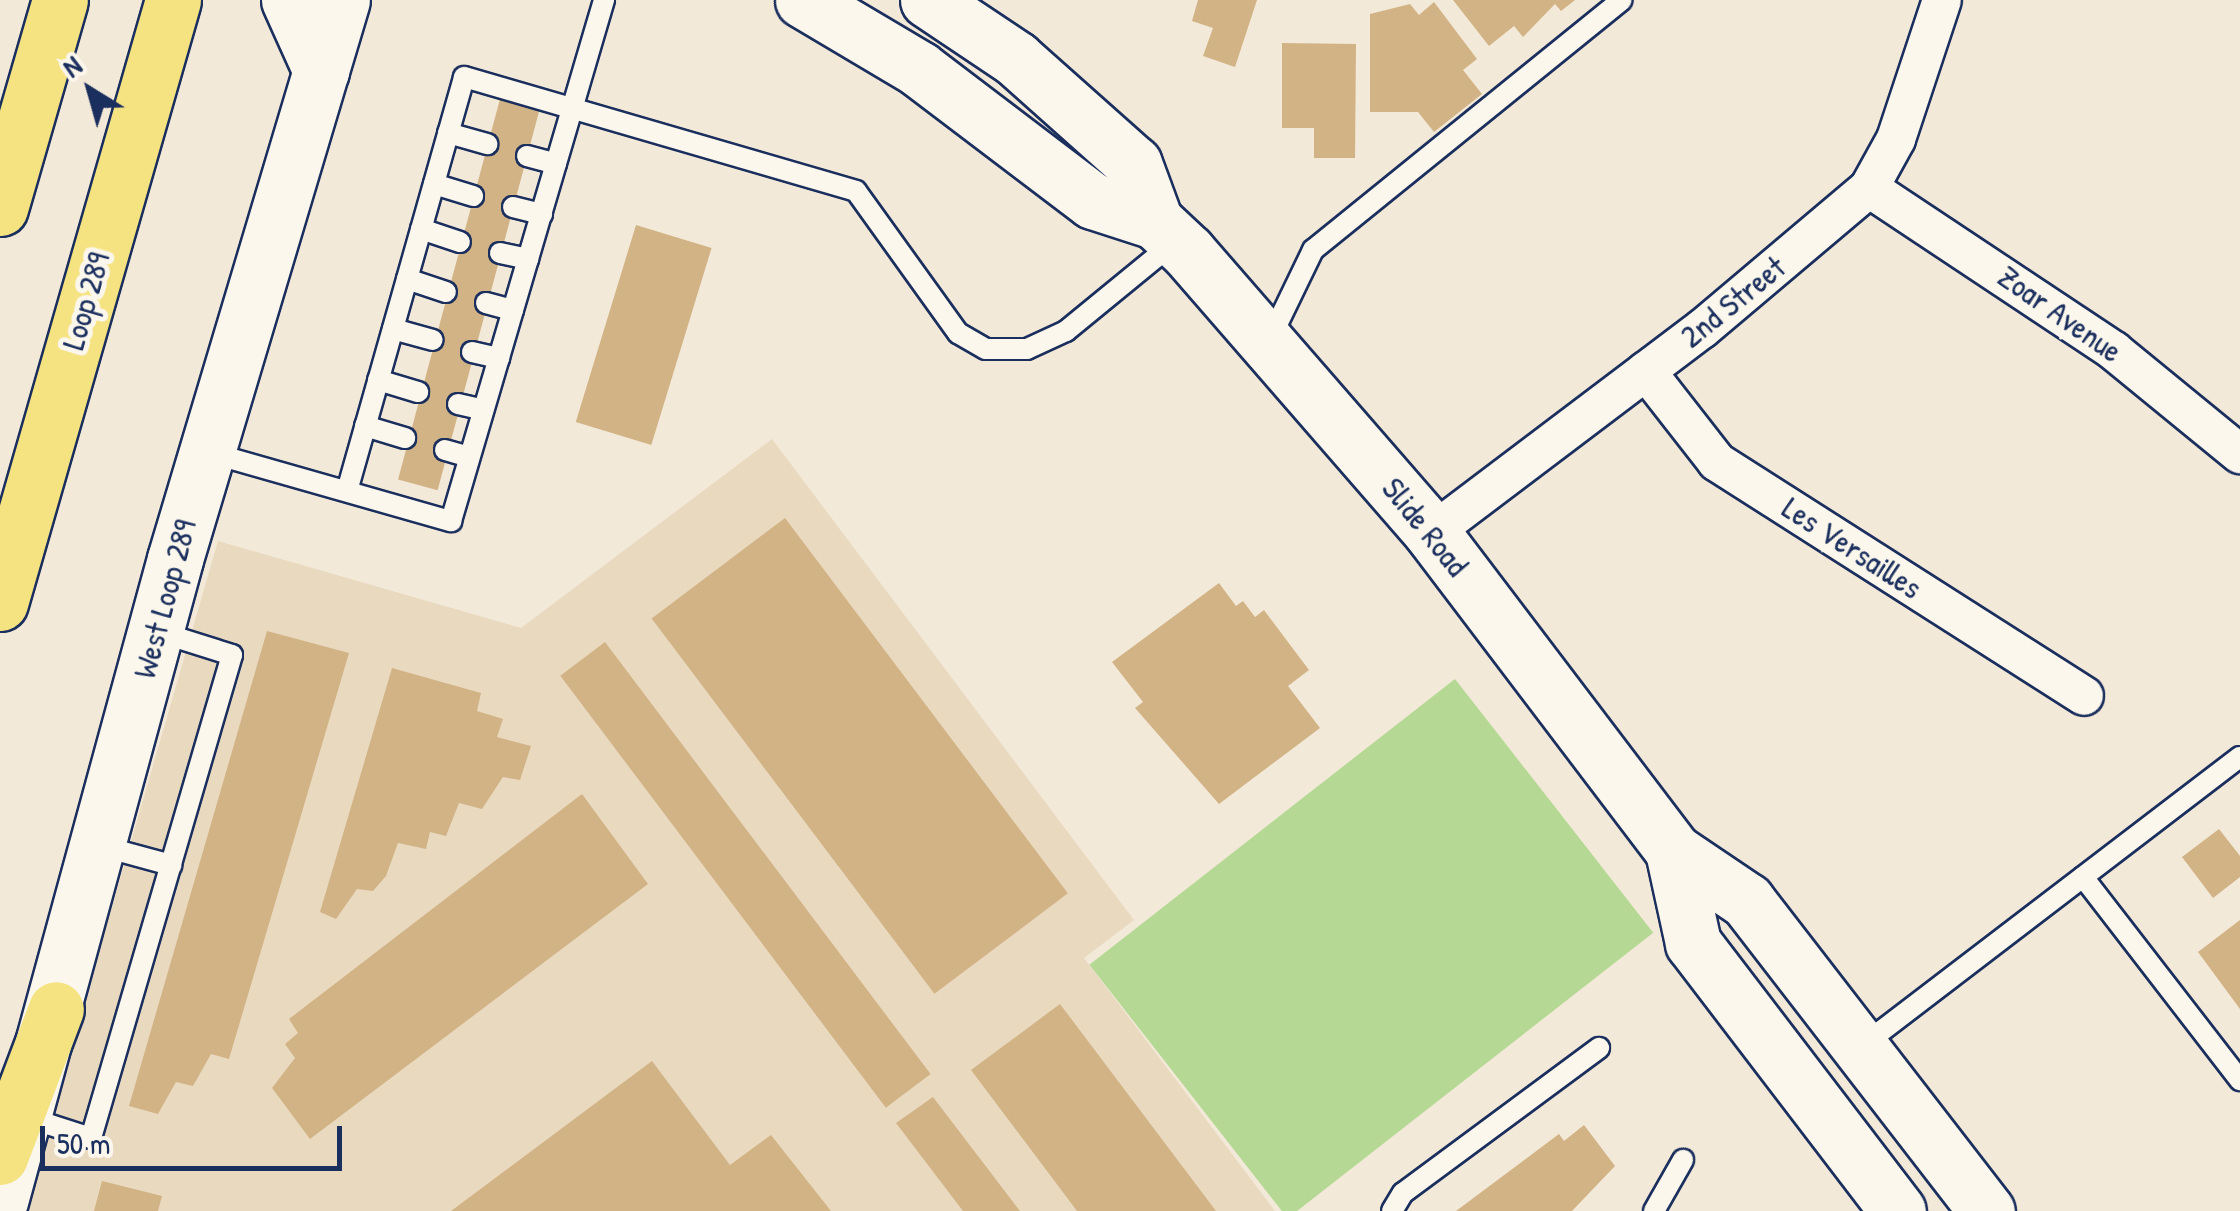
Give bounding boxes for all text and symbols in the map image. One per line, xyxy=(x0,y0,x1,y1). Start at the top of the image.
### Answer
north arrow xyxy=(40,40,140,140)
text: N xyxy=(55,46,89,86)
street label: Loop 289 xyxy=(54,248,118,354)
street label: 2nd Street xyxy=(1673,248,1793,356)
street label: Zoar Avenue xyxy=(1991,257,2129,371)
street label: Slide Road xyxy=(1374,470,1476,584)
street label: Les Versailles xyxy=(1775,489,1929,607)
street label: West Loop 289 xyxy=(125,516,205,682)
scale bar xyxy=(45,1106,348,1168)
text: 50 m xyxy=(57,1123,110,1163)

